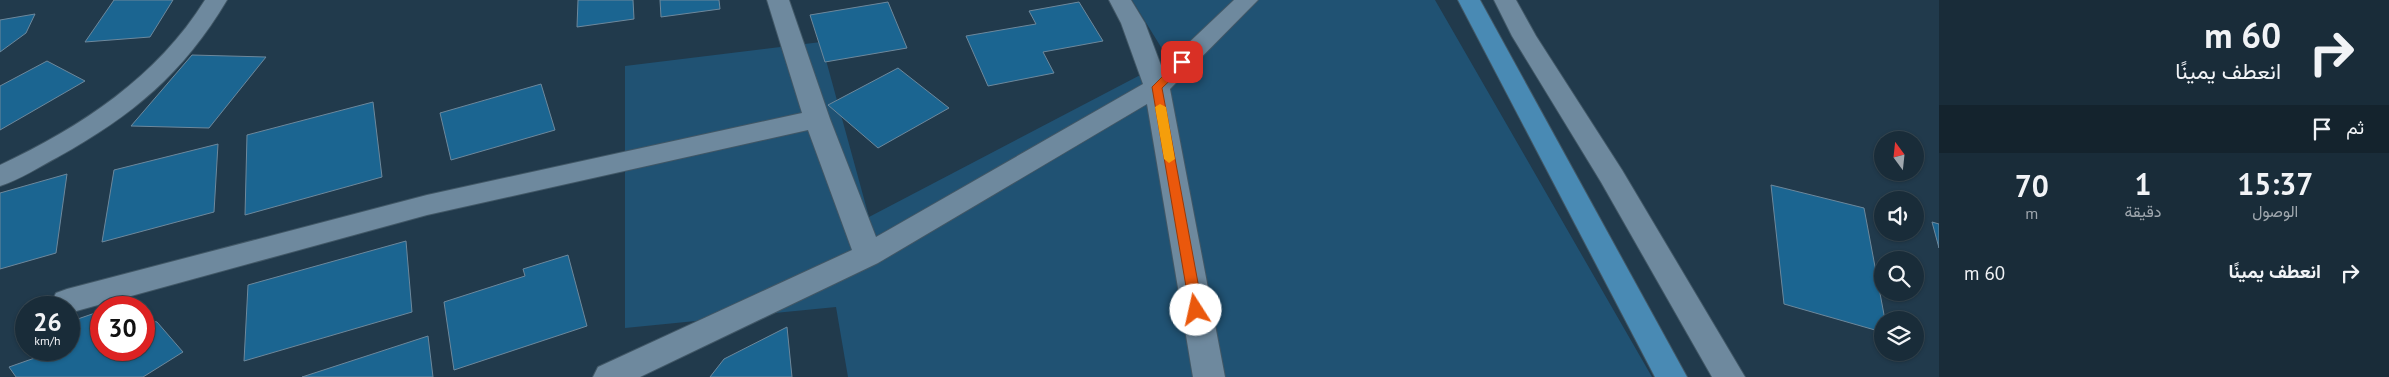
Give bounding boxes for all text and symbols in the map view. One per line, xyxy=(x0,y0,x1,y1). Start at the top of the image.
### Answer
text: 60 m xyxy=(2204,12,2281,58)
icon: right xyxy=(2299,20,2364,85)
pin xyxy=(1161,41,1203,83)
icon: arrive xyxy=(1168,48,1196,76)
text: انعطف يمينًا xyxy=(2175,57,2281,85)
icon: arrive xyxy=(2308,115,2336,143)
text: ثم xyxy=(2346,115,2364,139)
north arrow xyxy=(1874,131,1924,181)
map controls xyxy=(1874,131,1924,361)
text: 1 xyxy=(2134,164,2151,203)
text: 15:37 xyxy=(2237,164,2313,203)
text: 70 xyxy=(2015,166,2049,205)
button: sound xyxy=(1874,191,1924,241)
text: دقيقة xyxy=(2124,201,2161,221)
text: الوصول xyxy=(2252,201,2298,221)
text: m xyxy=(2025,203,2038,223)
button: search xyxy=(1874,251,1924,301)
text: انعطف يمينًا xyxy=(2229,259,2321,283)
icon: right xyxy=(2336,259,2364,287)
text: 60 m xyxy=(1964,261,2005,285)
position arrow xyxy=(1169,283,1221,335)
speed limit sign: 30 xyxy=(90,296,155,361)
text: 26 xyxy=(33,306,62,338)
button: layers xyxy=(1874,311,1924,361)
text: km/h xyxy=(34,333,61,348)

